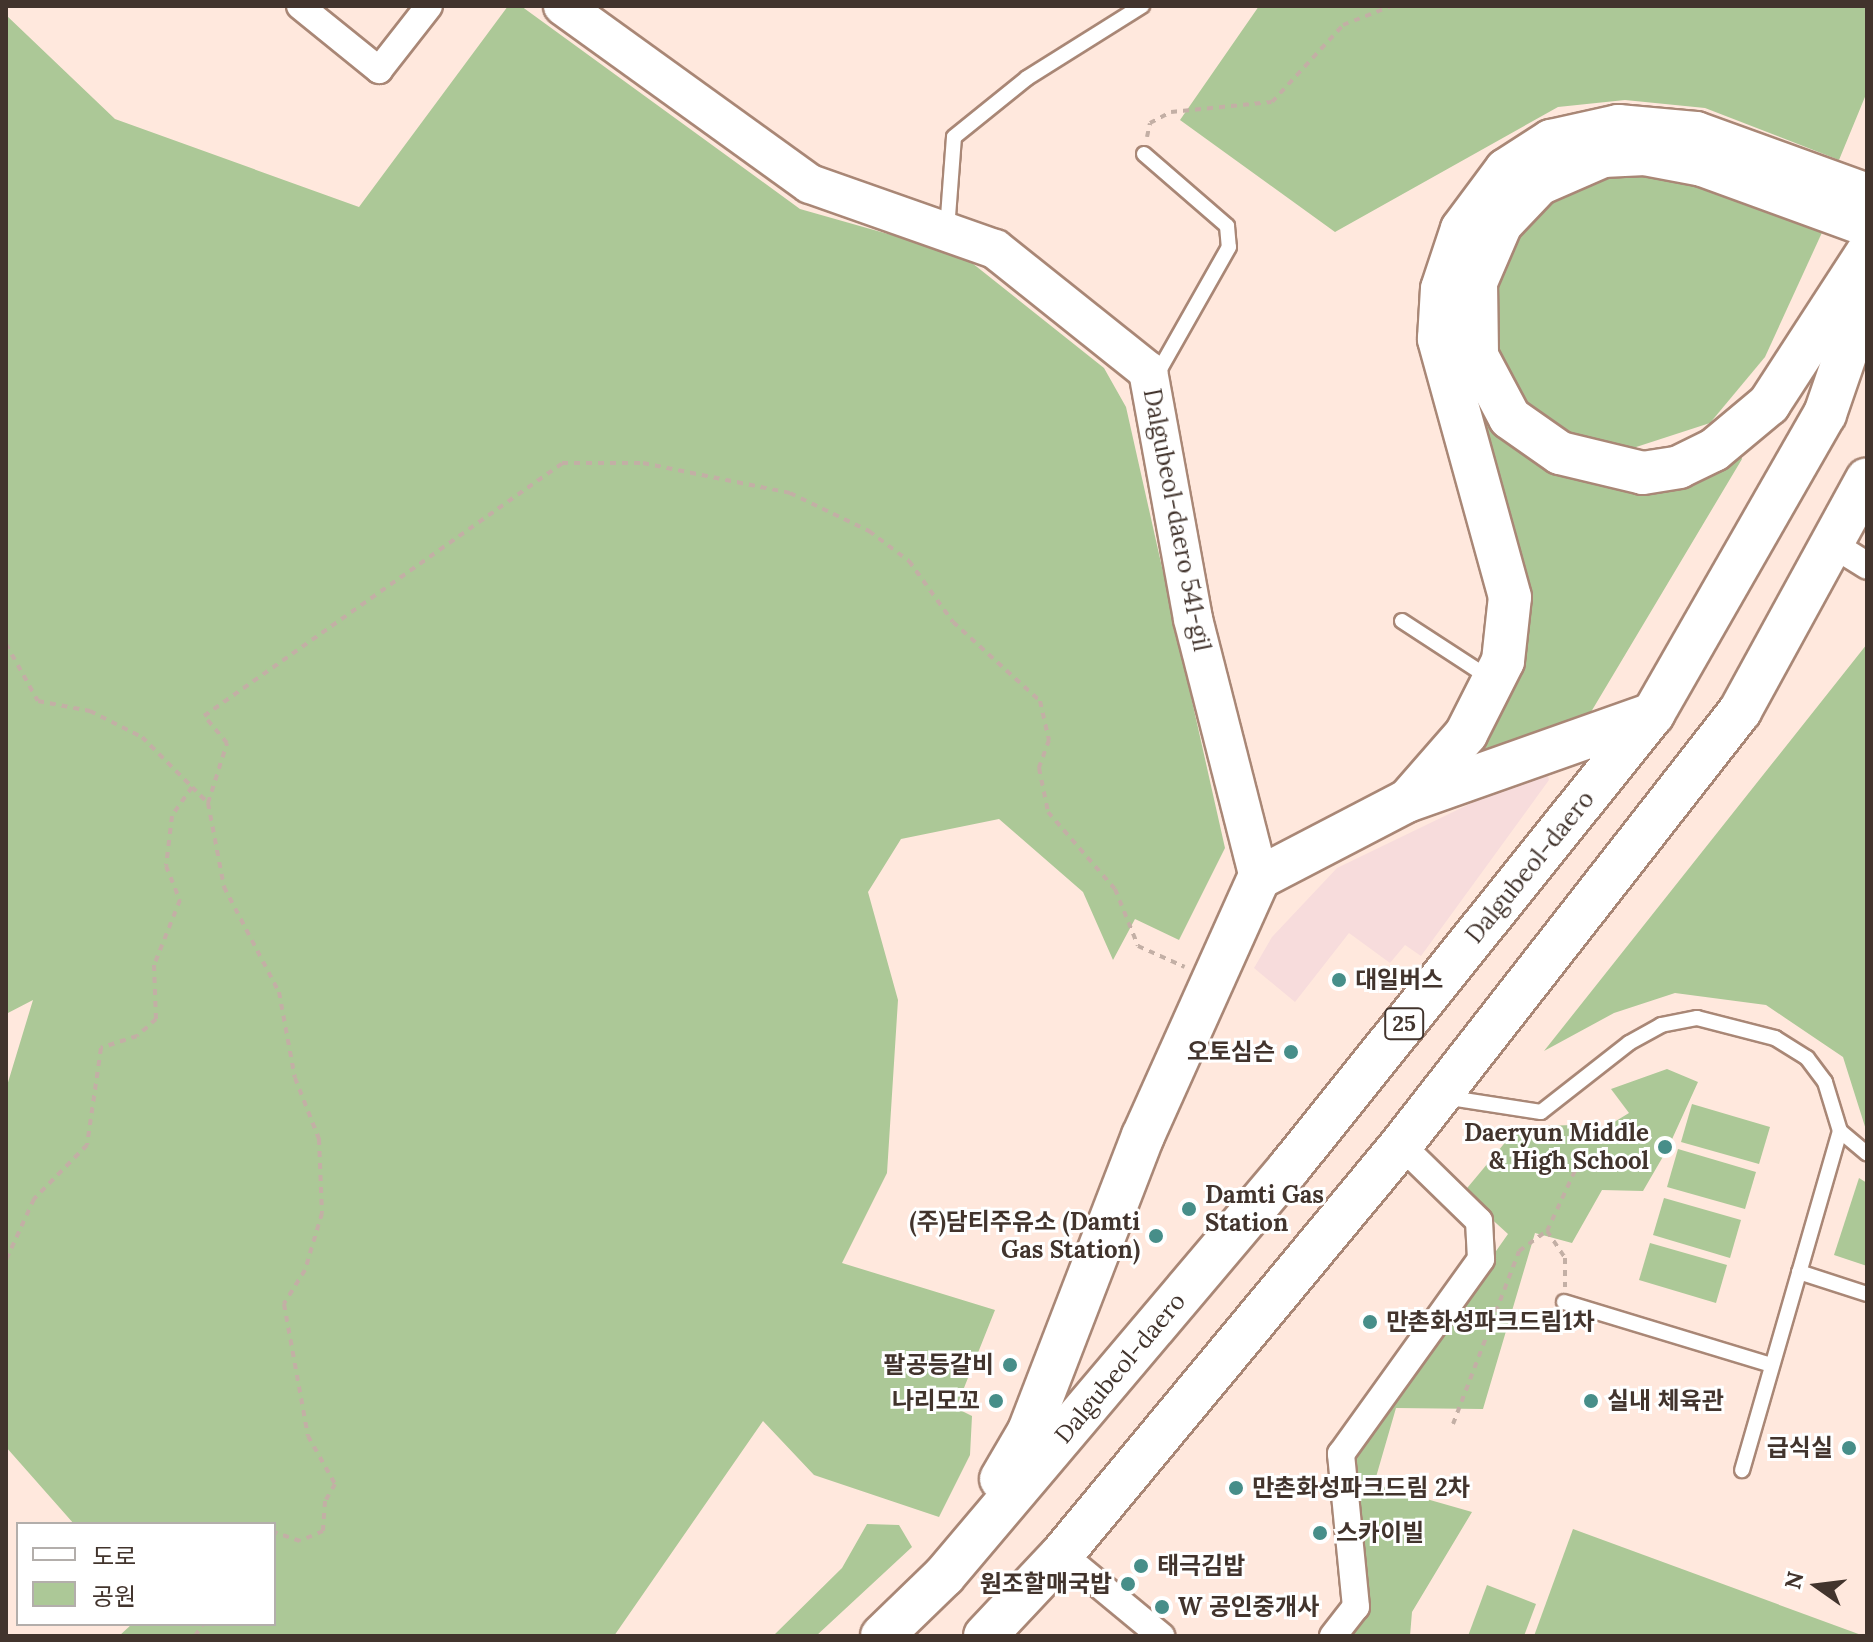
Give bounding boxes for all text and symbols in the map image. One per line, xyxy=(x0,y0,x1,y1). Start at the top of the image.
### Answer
street label: Dalgubeol-daero 541-gil xyxy=(1137,386,1217,654)
street label: Dalgubeol-daero xyxy=(1460,785,1600,949)
place label: 대일버스 xyxy=(1355,966,1443,994)
marker: 대일버스 xyxy=(1330,971,1348,989)
road number: 25 xyxy=(1384,1006,1424,1042)
place label: 오토심슨 xyxy=(1187,1038,1275,1066)
marker: 오토심슨 xyxy=(1282,1043,1300,1061)
place label: Daeryun Middle & High School xyxy=(1464,1119,1649,1175)
marker: Daeryun Middle & High School xyxy=(1656,1138,1674,1156)
place label: Damti Gas Station xyxy=(1205,1181,1324,1237)
marker: Damti Gas Station xyxy=(1180,1200,1198,1218)
place label: (주)담티주유소 (Damti Gas Station) xyxy=(910,1208,1140,1264)
marker: (주)담티주유소 (Damti Gas Station) xyxy=(1147,1227,1165,1245)
street label: Dalgubeol-daero xyxy=(1049,1287,1191,1449)
place label: 만촌화성파크드림1차 xyxy=(1386,1308,1594,1336)
marker: 만촌화성파크드림1차 xyxy=(1361,1313,1379,1331)
place label: 팔공등갈비 xyxy=(884,1351,994,1379)
marker: 팔공등갈비 xyxy=(1001,1356,1019,1374)
place label: 나리모꼬 xyxy=(892,1387,980,1415)
place label: 실내 체육관 xyxy=(1607,1387,1724,1415)
marker: 나리모꼬 xyxy=(987,1392,1005,1410)
marker: 실내 체육관 xyxy=(1582,1392,1600,1410)
place label: 급식실 xyxy=(1767,1434,1833,1462)
marker: 급식실 xyxy=(1840,1439,1858,1457)
place label: 만촌화성파크드림 2차 xyxy=(1252,1474,1470,1502)
marker: 만촌화성파크드림 2차 xyxy=(1227,1479,1245,1497)
place label: 스카이빌 xyxy=(1336,1519,1424,1547)
legend xyxy=(16,1522,276,1626)
marker: 스카이빌 xyxy=(1311,1524,1329,1542)
text: 도로 xyxy=(92,1541,136,1572)
north arrow xyxy=(1777,1546,1857,1626)
place label: 태극김밥 xyxy=(1157,1552,1245,1580)
marker: 태극김밥 xyxy=(1132,1557,1150,1575)
text: N xyxy=(1778,1569,1809,1592)
place label: 원조할매국밥 xyxy=(980,1570,1112,1598)
marker: 원조할매국밥 xyxy=(1119,1575,1137,1593)
text: 공원 xyxy=(92,1581,136,1612)
place label: W 공인중개사 xyxy=(1178,1593,1319,1621)
marker: W 공인중개사 xyxy=(1153,1598,1171,1616)

